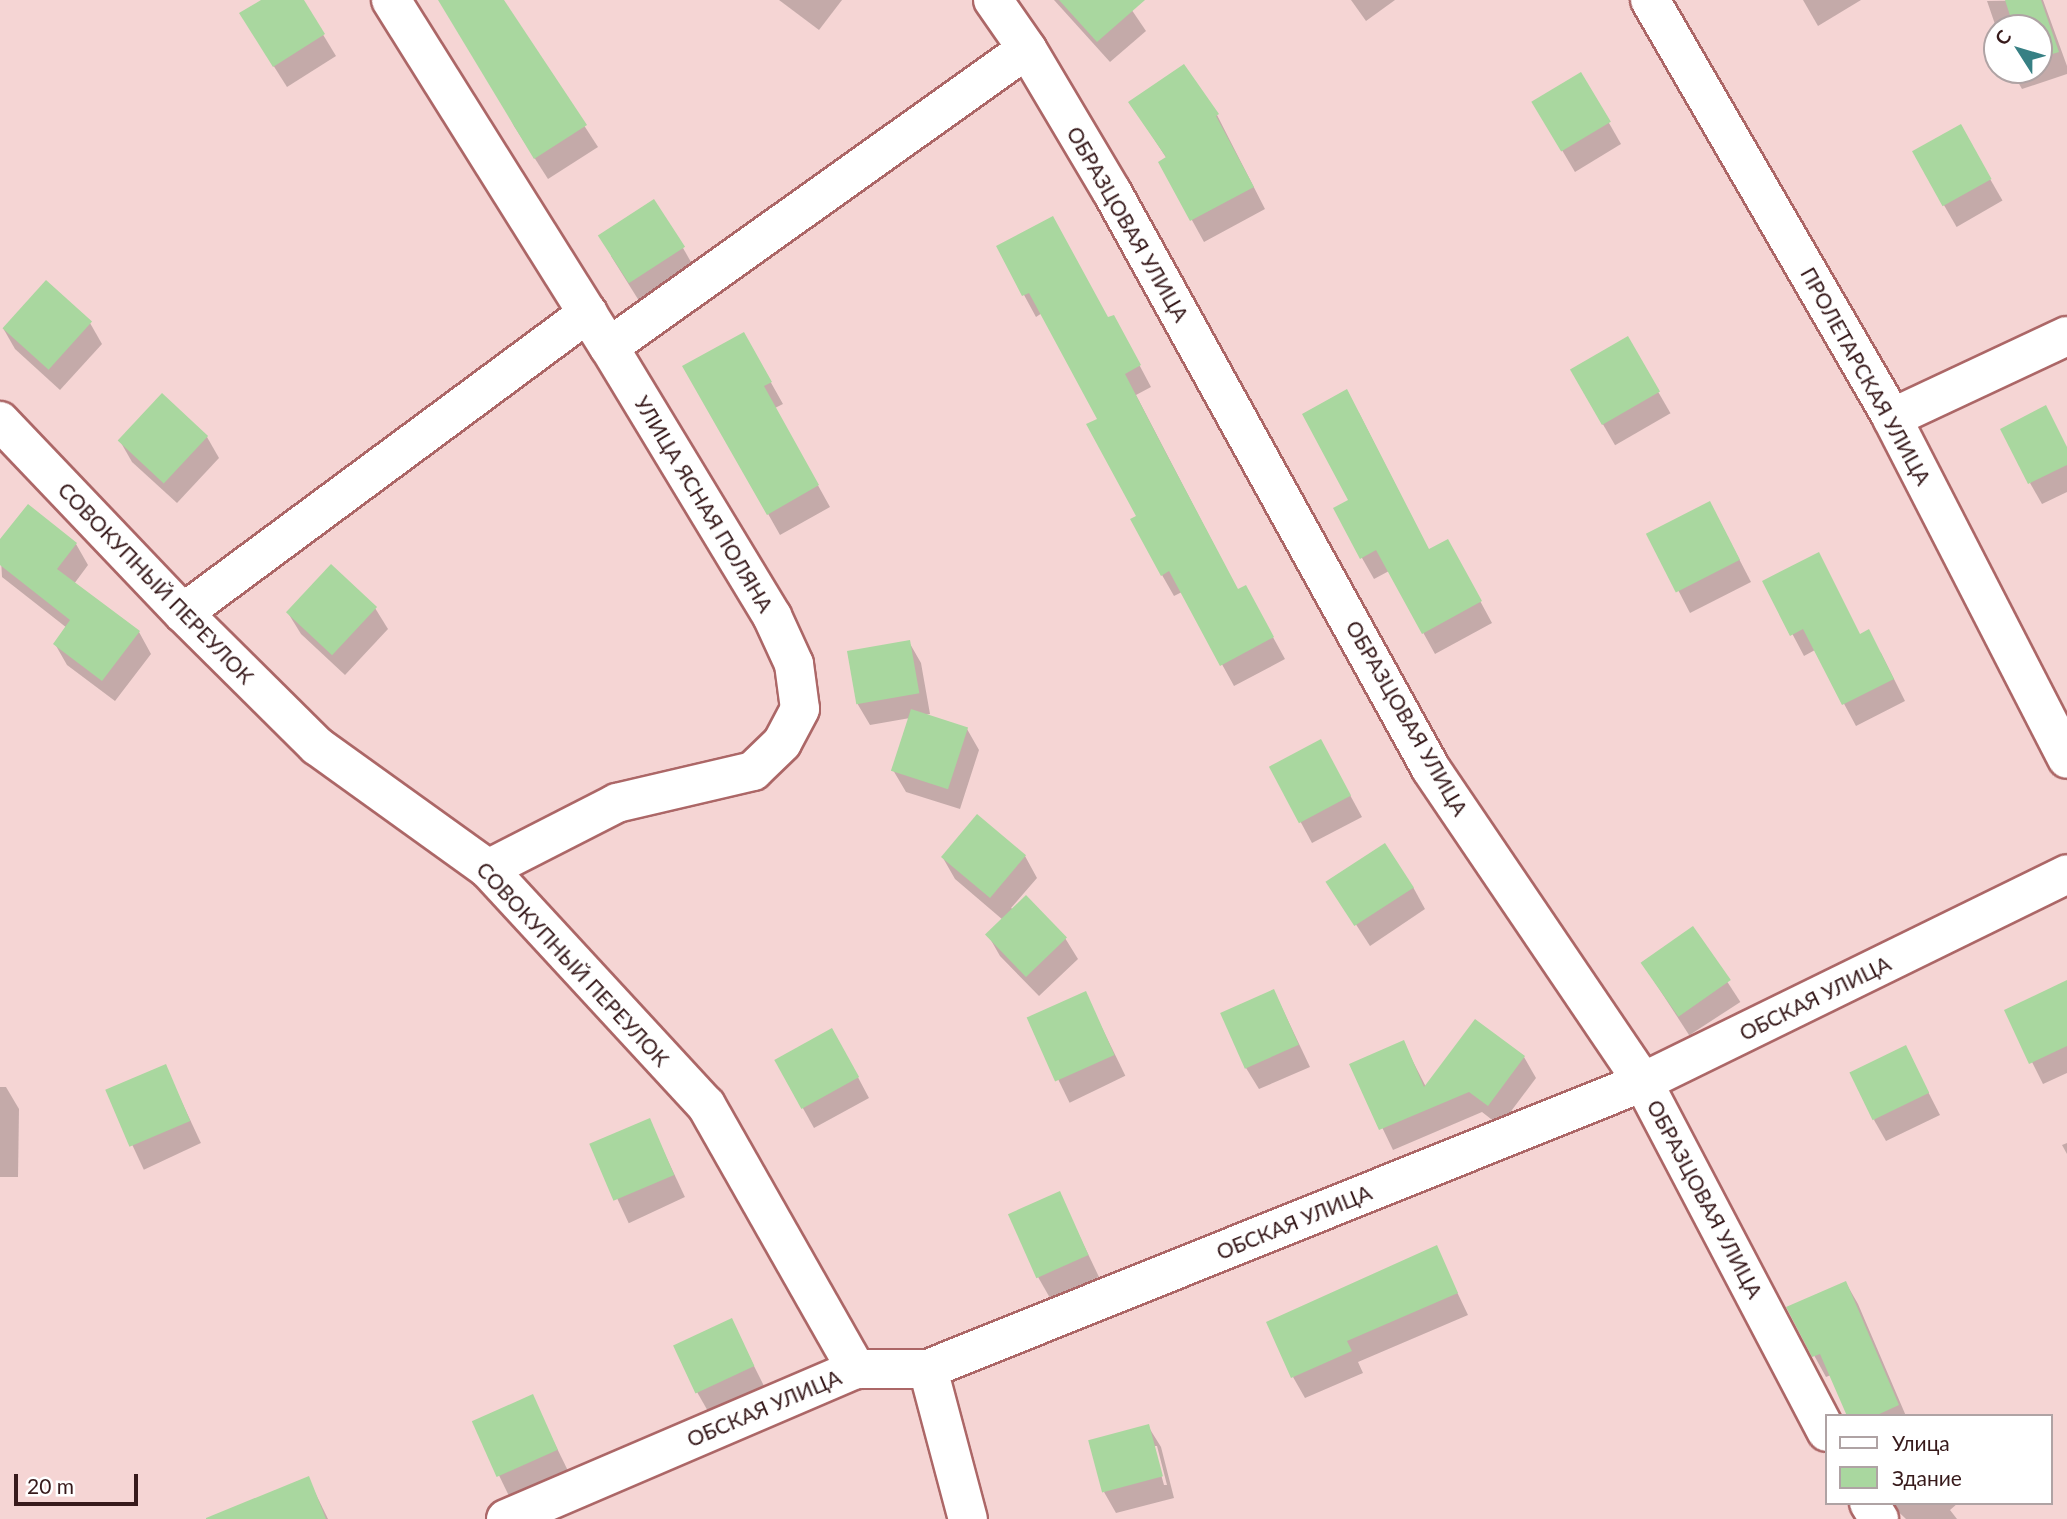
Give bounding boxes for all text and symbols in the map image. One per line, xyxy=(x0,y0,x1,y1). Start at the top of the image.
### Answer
north arrow xyxy=(1983,14,2053,84)
text: С xyxy=(1989,25,2015,49)
street label: ОБРАЗЦОВАЯ УЛИЦА xyxy=(1062,122,1194,326)
street label: ПРОЛЕТАРСКАЯ УЛИЦА xyxy=(1796,263,1936,489)
street label: УЛИЦА ЯСНАЯ ПОЛЯНА xyxy=(629,391,779,617)
street label: СОВОКУПНЫЙ ПЕРЕУЛОК xyxy=(53,477,259,689)
street label: ОБРАЗЦОВАЯ УЛИЦА xyxy=(1341,616,1473,820)
street label: СОВОКУПНЫЙ ПЕРЕУЛОК xyxy=(472,857,674,1071)
street label: ОБСКАЯ УЛИЦА xyxy=(1735,950,1895,1046)
street label: ОБРАЗЦОВАЯ УЛИЦА xyxy=(1642,1095,1768,1303)
street label: ОБСКАЯ УЛИЦА xyxy=(1213,1179,1375,1265)
street label: ОБСКАЯ УЛИЦА xyxy=(683,1364,845,1452)
legend xyxy=(1826,1414,2053,1505)
text: Улица xyxy=(1892,1430,1950,1455)
scale bar xyxy=(18,1460,142,1504)
text: Здание xyxy=(1892,1465,1962,1490)
text: 20 m xyxy=(27,1473,74,1498)

